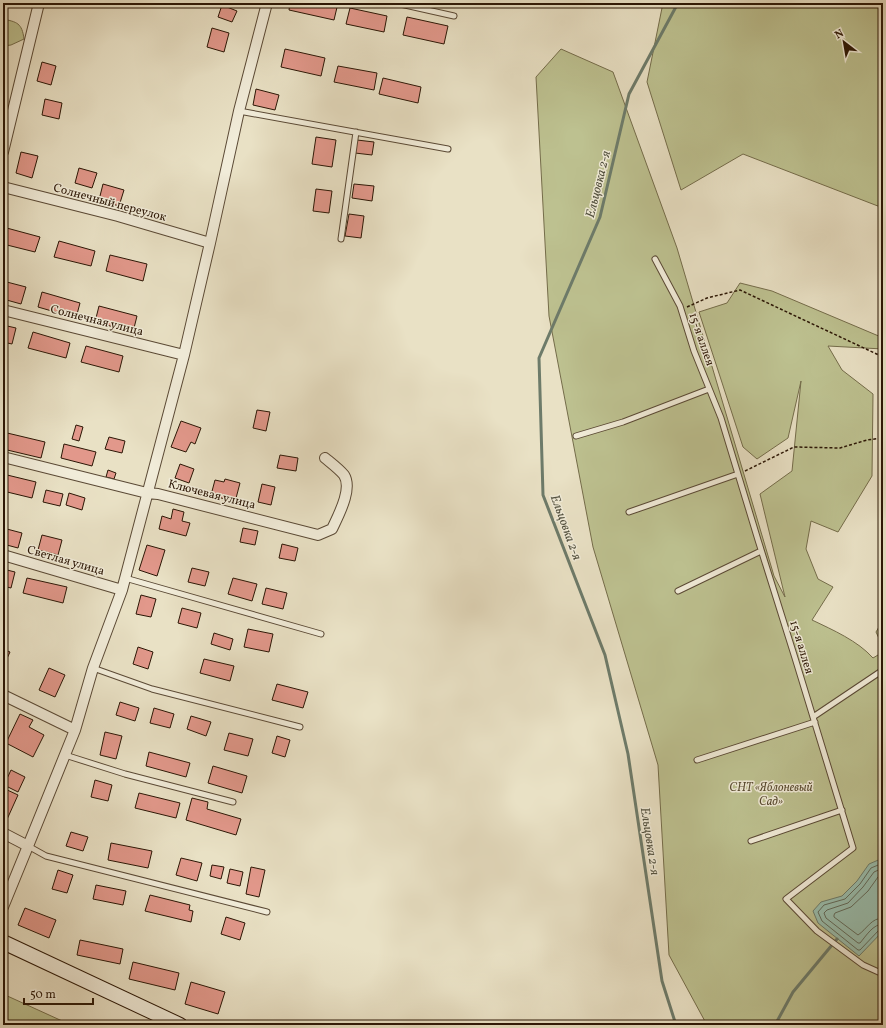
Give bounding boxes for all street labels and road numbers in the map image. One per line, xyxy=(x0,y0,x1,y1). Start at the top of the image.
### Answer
street label: Солнечный переулок xyxy=(52,180,169,226)
street label: Солнечная улица xyxy=(49,302,145,340)
street label: 15-я аллея xyxy=(685,311,718,368)
street label: Ключевая улица xyxy=(166,476,257,514)
street label: Светлая улица xyxy=(25,542,106,580)
street label: 15-я аллея xyxy=(785,619,817,676)

